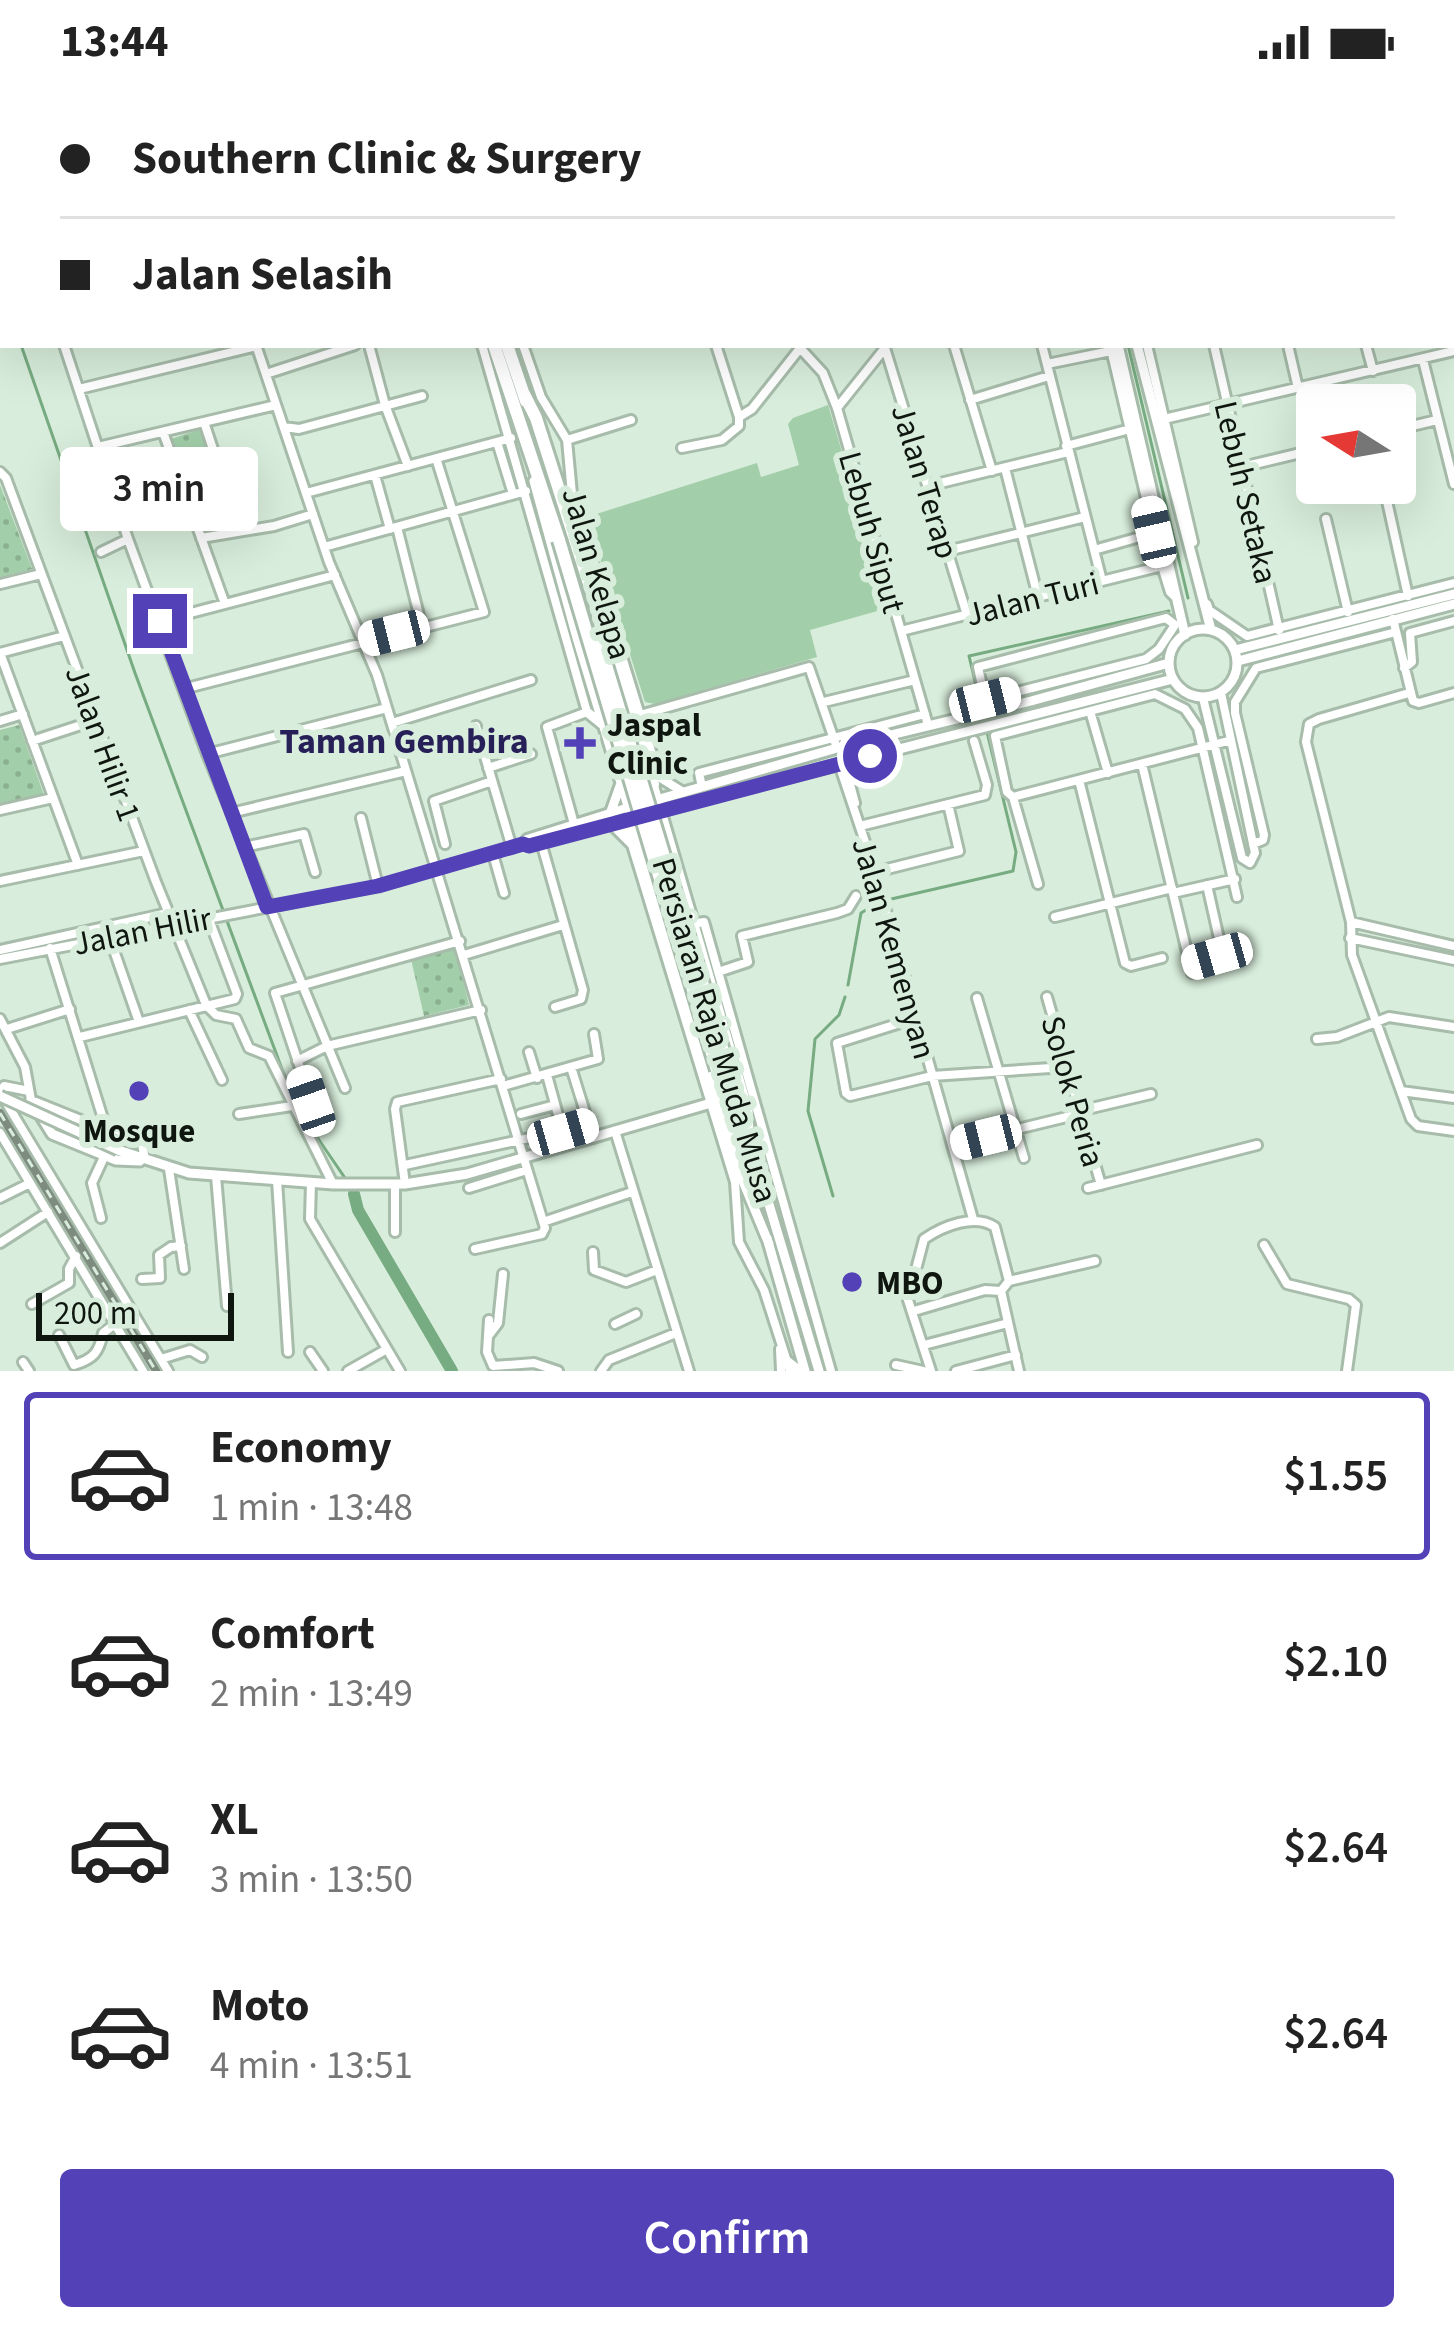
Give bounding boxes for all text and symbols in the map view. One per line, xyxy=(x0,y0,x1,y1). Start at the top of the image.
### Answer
text: 13:44 xyxy=(60,10,169,74)
text: Southern Clinic & Surgery xyxy=(132,127,641,191)
text: Jalan Selasih xyxy=(132,243,393,307)
north arrow xyxy=(1296,384,1416,504)
map controls xyxy=(1296,384,1416,504)
street label: Lebuh Setaka xyxy=(1202,396,1289,588)
street label: Jalan Terap xyxy=(879,398,970,565)
street label: Lebuh Siput xyxy=(826,446,917,619)
callout: 3 min xyxy=(61,447,259,531)
text: 3 min xyxy=(113,461,205,517)
street label: Jalan Kelapa xyxy=(550,482,644,665)
car xyxy=(1128,493,1180,571)
street label: Jalan Turi xyxy=(961,560,1104,639)
route end xyxy=(133,594,187,648)
car xyxy=(355,607,433,659)
street label: Jalan Hilir 1 xyxy=(53,659,153,828)
car xyxy=(946,674,1024,726)
place label: Jaspal Clinic xyxy=(607,702,702,787)
district label: Taman Gembira xyxy=(279,716,529,767)
marker: Jaspal Clinic xyxy=(564,727,596,759)
route start xyxy=(843,729,897,783)
street label: Jalan Kemenyan xyxy=(839,832,948,1065)
street label: Persiaran Raja Muda Musa xyxy=(640,852,789,1209)
street label: Jalan Hilir xyxy=(69,895,216,968)
car xyxy=(1177,929,1257,983)
street label: Solok Peria xyxy=(1029,1010,1117,1172)
car xyxy=(282,1061,340,1141)
marker: Mosque xyxy=(126,1078,152,1104)
car xyxy=(523,1105,603,1159)
place label: Mosque xyxy=(83,1108,195,1155)
car xyxy=(947,1111,1025,1163)
place label: MBO xyxy=(876,1260,944,1307)
marker: MBO xyxy=(839,1269,865,1295)
scale bar xyxy=(36,1287,234,1340)
text: 200 m xyxy=(54,1290,137,1337)
text: Economy xyxy=(210,1416,392,1480)
icon: car xyxy=(66,1422,174,1530)
text: $1.55 xyxy=(1283,1444,1388,1508)
text: 1 min · 13:48 xyxy=(210,1480,413,1536)
text: Comfort xyxy=(210,1602,375,1666)
icon: car xyxy=(66,1608,174,1716)
text: $2.10 xyxy=(1283,1630,1388,1694)
text: 2 min · 13:49 xyxy=(210,1666,413,1722)
text: XL xyxy=(210,1788,259,1852)
icon: car xyxy=(66,1794,174,1902)
text: $2.64 xyxy=(1283,1816,1388,1880)
text: 3 min · 13:50 xyxy=(210,1852,413,1908)
text: Moto xyxy=(210,1974,309,2038)
icon: car xyxy=(66,1980,174,2088)
text: $2.64 xyxy=(1283,2002,1388,2066)
text: 4 min · 13:51 xyxy=(210,2038,413,2094)
button: Confirm xyxy=(60,2169,1394,2307)

